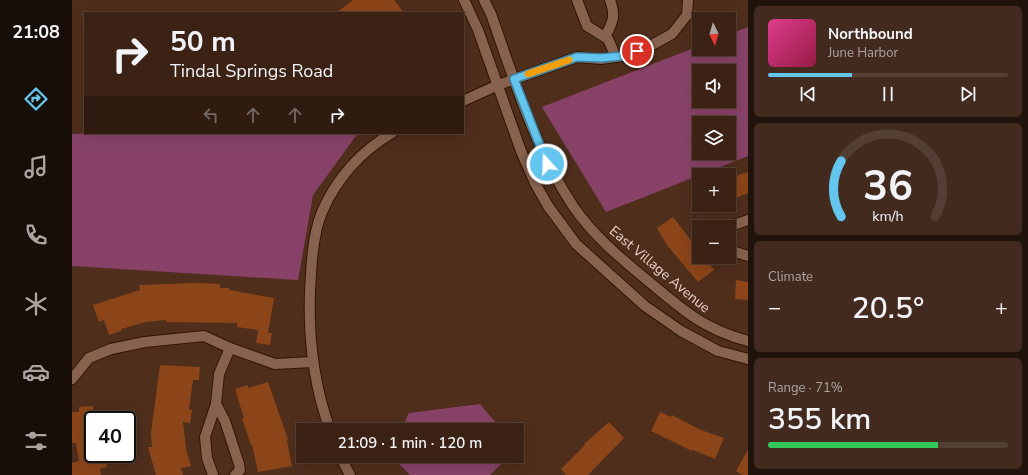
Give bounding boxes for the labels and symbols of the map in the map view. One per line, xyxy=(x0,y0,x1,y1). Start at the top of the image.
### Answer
north arrow xyxy=(692,12,736,56)
pin xyxy=(620,34,654,68)
position arrow xyxy=(526,143,568,185)
street label: East Village Avenue xyxy=(605,222,714,317)
speed limit sign: 40 xyxy=(84,411,136,463)

